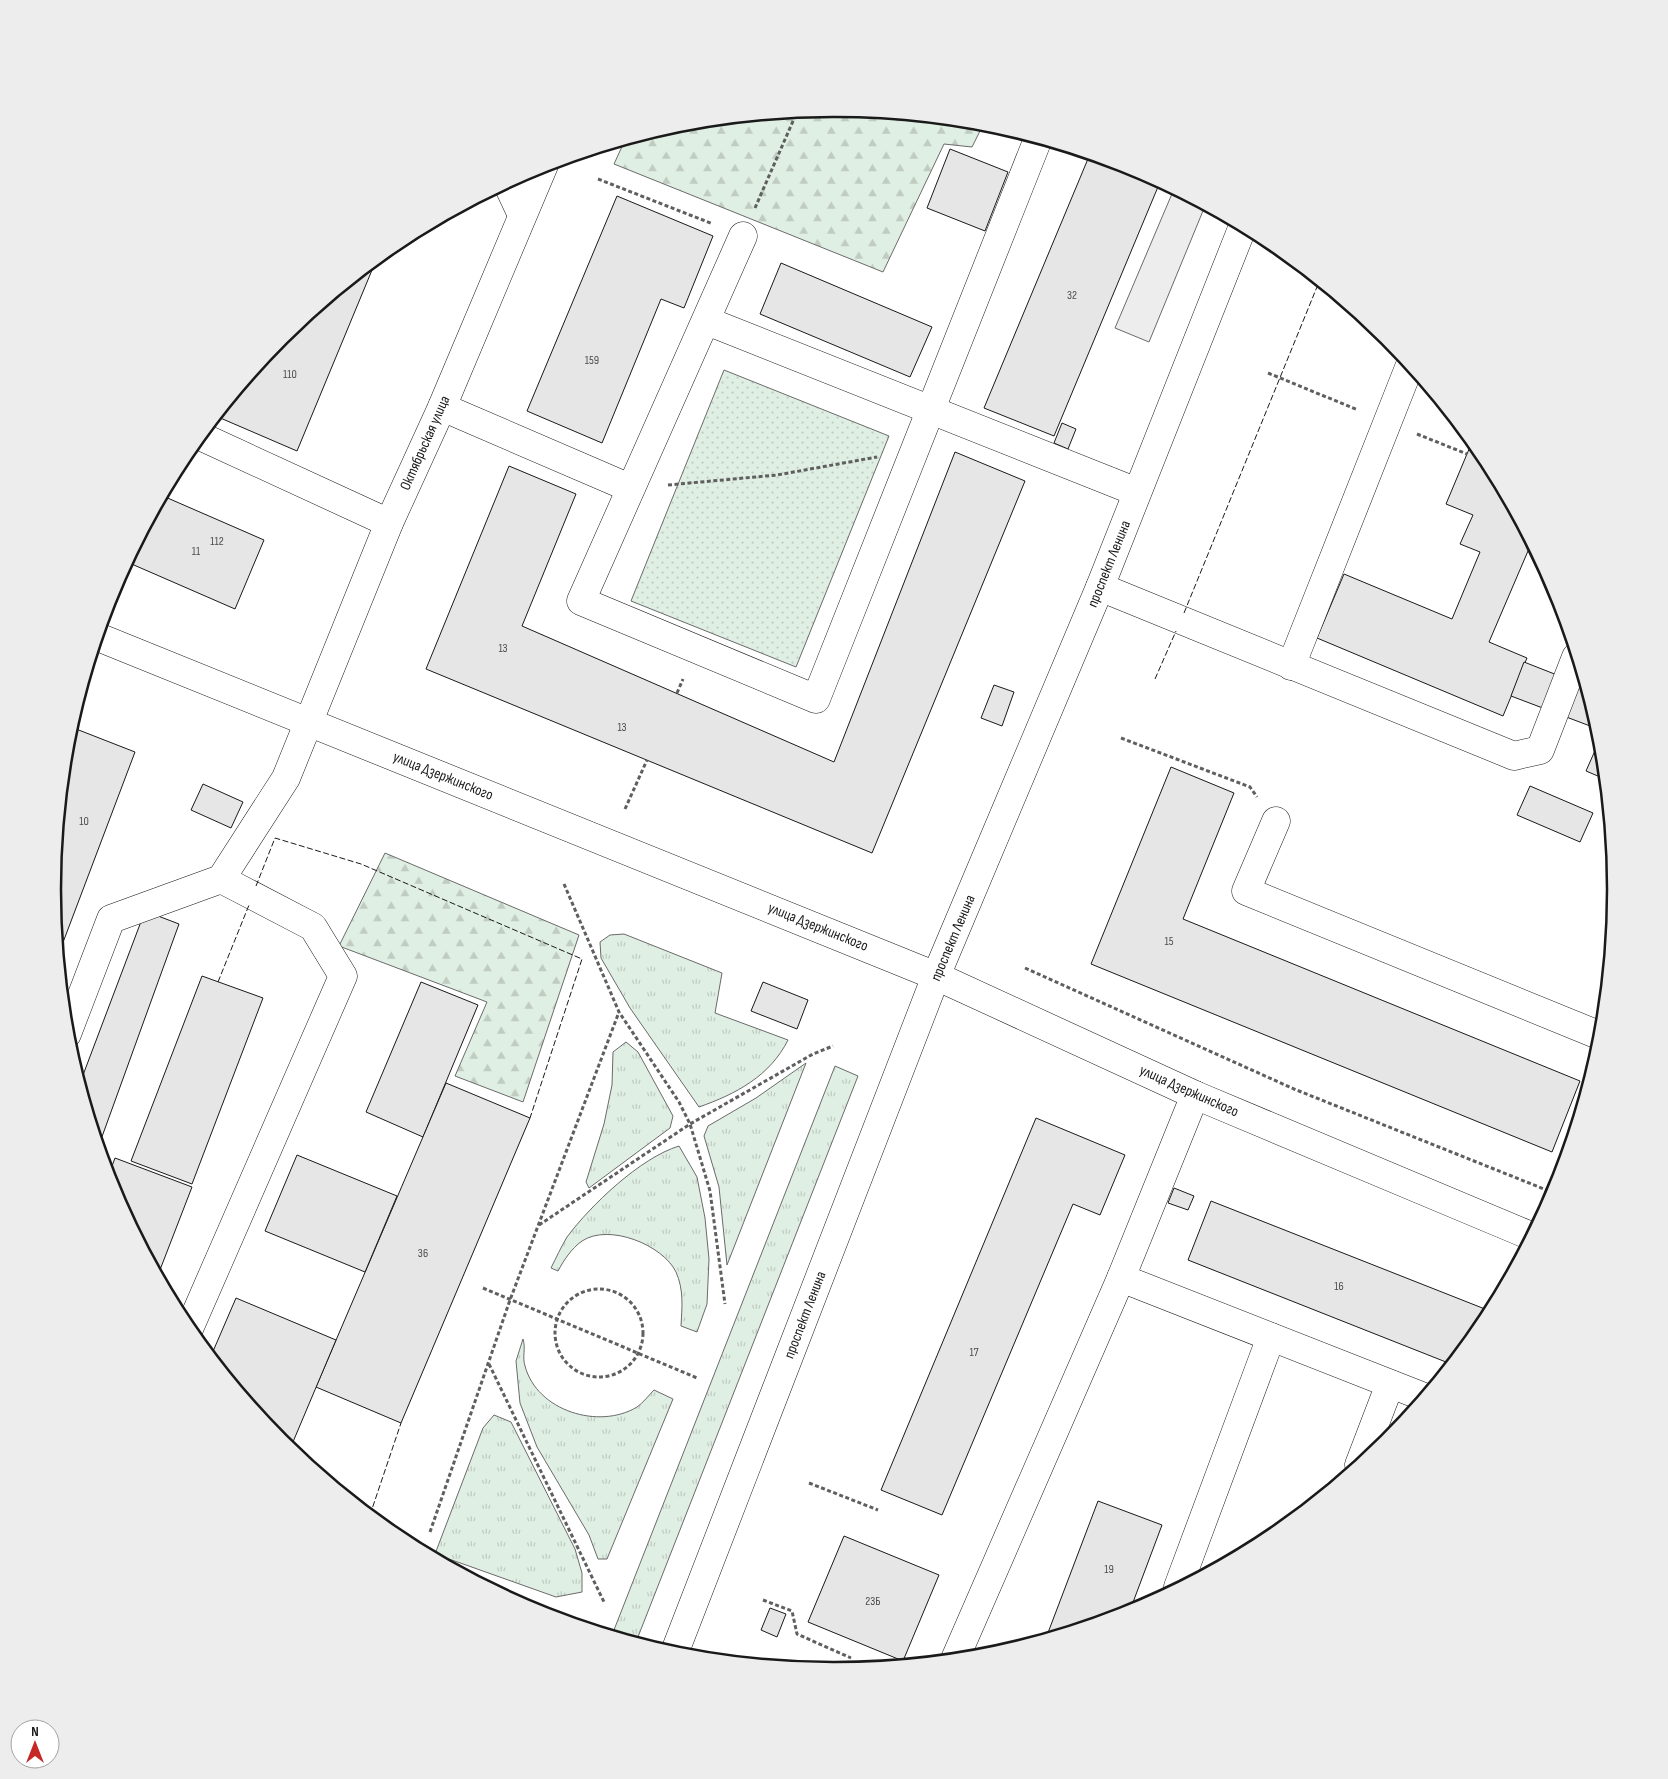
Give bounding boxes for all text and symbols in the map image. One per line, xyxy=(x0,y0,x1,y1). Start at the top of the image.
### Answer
house number: 32 xyxy=(1067,288,1077,303)
house number: 159 xyxy=(585,353,599,368)
house number: 110 xyxy=(283,367,297,382)
street label: Октябрьская улица xyxy=(396,393,454,493)
street label: проспект Ленина xyxy=(1083,518,1135,610)
house number: 112 xyxy=(210,534,224,549)
house number: 11 xyxy=(192,544,201,559)
house number: 13 xyxy=(498,641,508,656)
house number: 13 xyxy=(617,720,627,735)
street label: улица Дзержинского xyxy=(390,747,496,805)
house number: 10 xyxy=(79,814,89,829)
street label: проспект Ленина xyxy=(926,892,980,984)
street label: улица Дзержинского xyxy=(765,898,871,956)
house number: 15 xyxy=(1164,934,1174,949)
street label: улица Дзержинского xyxy=(1136,1061,1242,1121)
house number: 36 xyxy=(418,1246,428,1261)
street label: проспект Ленина xyxy=(780,1268,830,1361)
house number: 16 xyxy=(1334,1279,1344,1294)
house number: 17 xyxy=(970,1345,979,1360)
house number: 19 xyxy=(1104,1562,1114,1577)
house number: 23Б xyxy=(865,1594,881,1609)
north arrow xyxy=(10,1719,60,1769)
text: N xyxy=(31,1723,39,1740)

